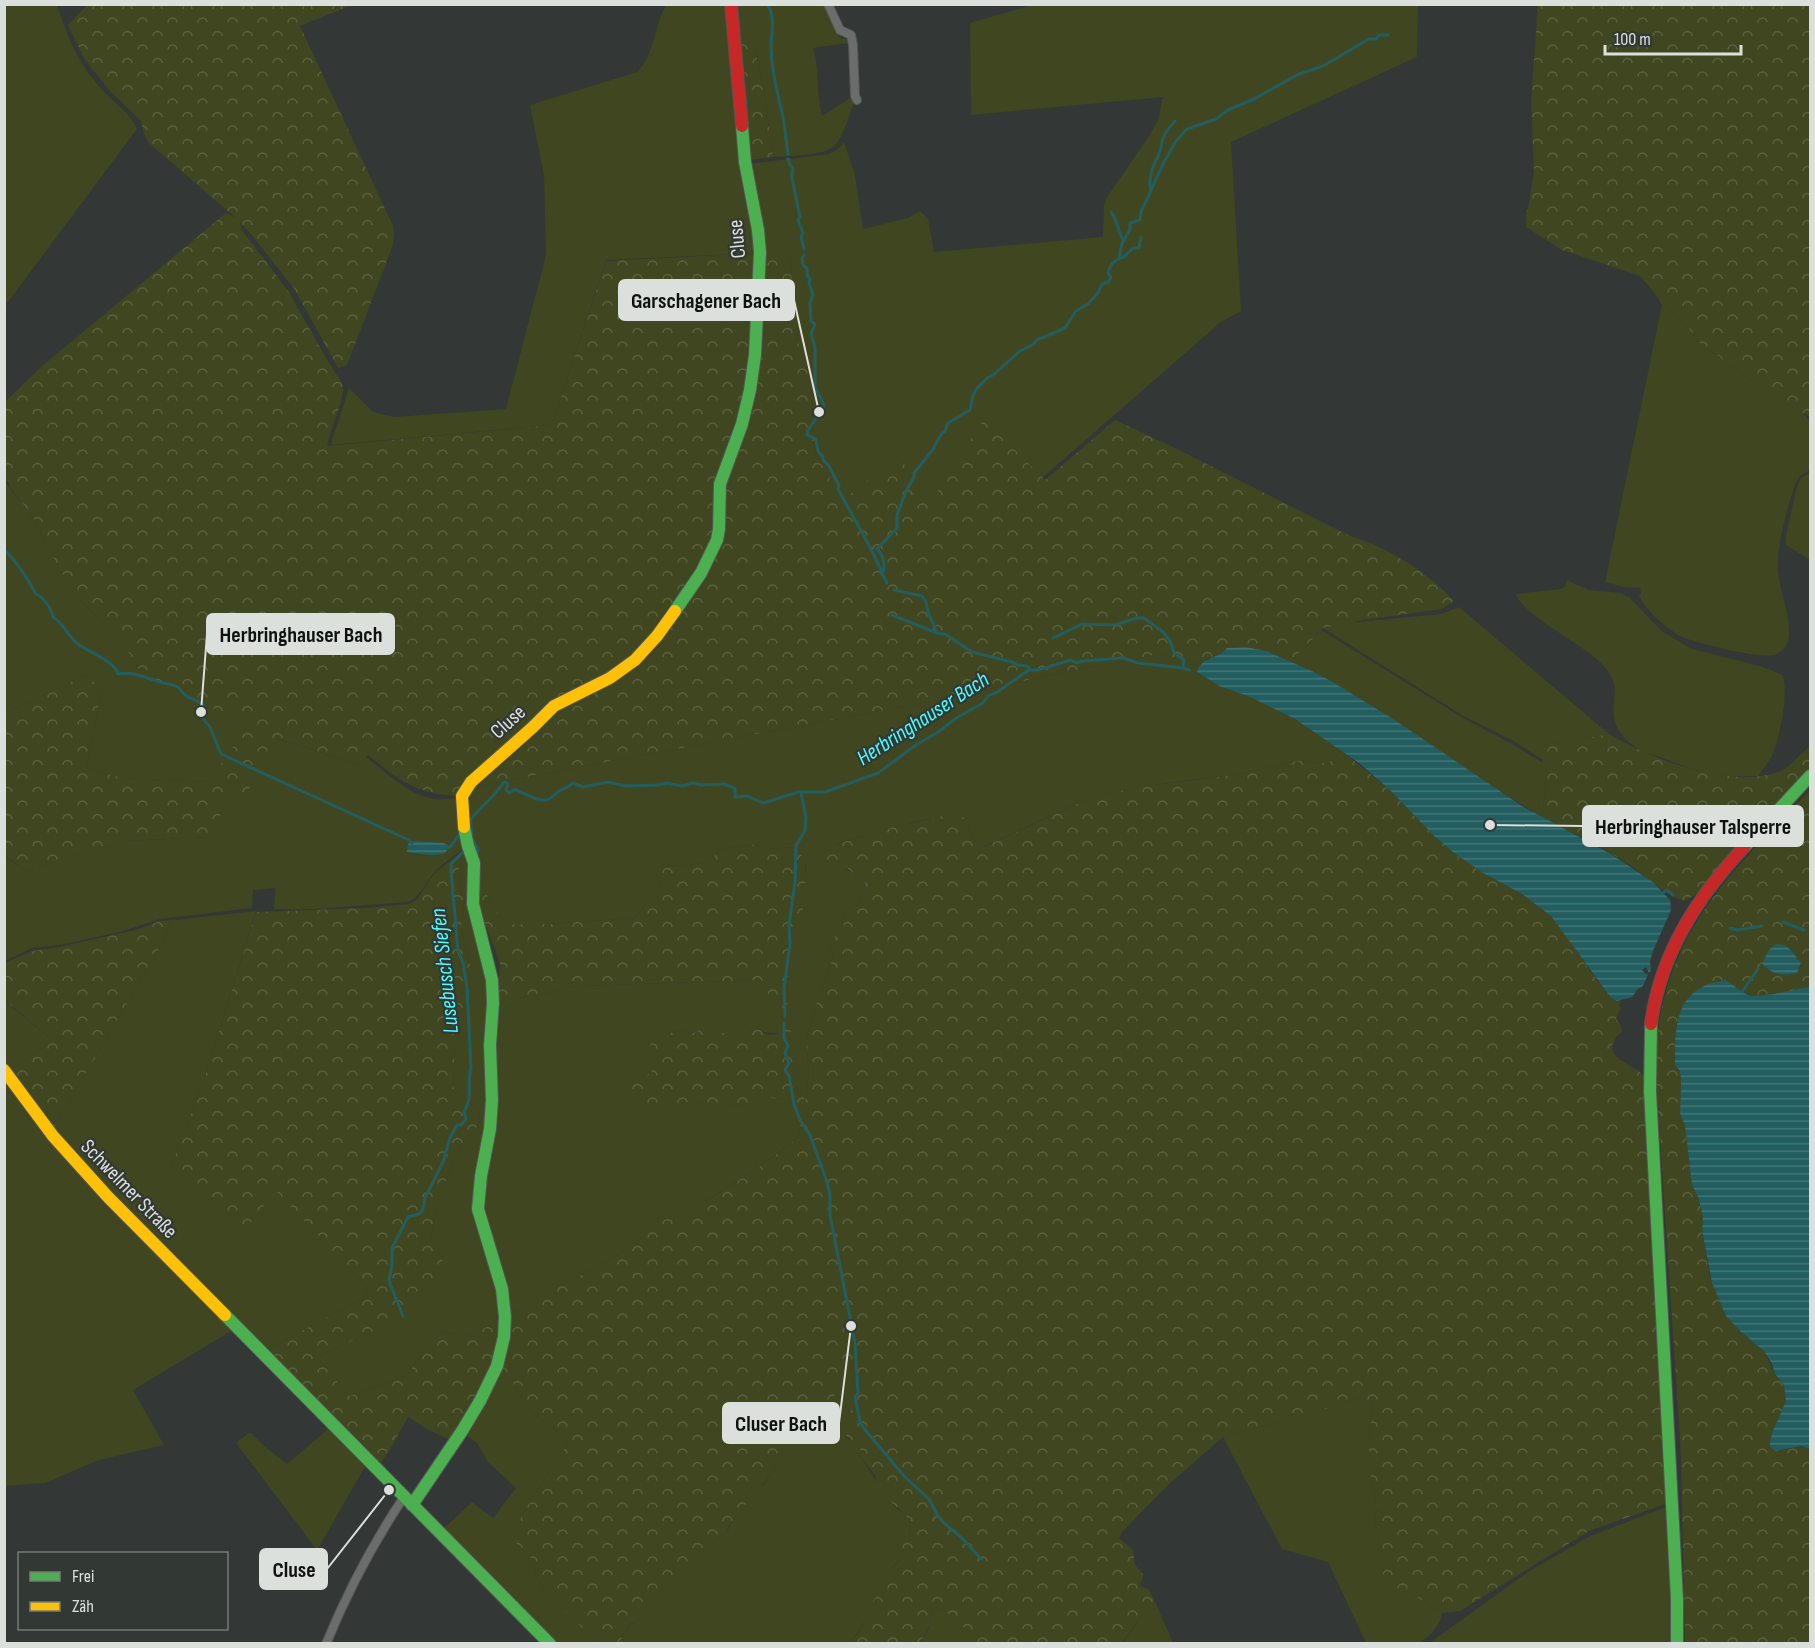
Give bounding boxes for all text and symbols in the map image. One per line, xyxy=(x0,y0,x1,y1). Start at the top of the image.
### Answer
scale bar xyxy=(1605,18,1742,56)
text: 100 m xyxy=(1614,29,1651,50)
street label: Cluse xyxy=(723,219,751,259)
callout: Garschagener Bach xyxy=(619,280,794,320)
text: Garschagener Bach xyxy=(631,288,781,315)
callout: Herbringhauser Bach xyxy=(207,614,394,654)
text: Herbringhauser Bach xyxy=(220,622,382,649)
water label: Herbringhauser Bach xyxy=(852,666,994,772)
street label: Cluse xyxy=(485,700,531,744)
callout: Herbringhauser Talsperre xyxy=(1583,806,1803,846)
text: Herbringhauser Talsperre xyxy=(1595,814,1791,841)
water label: Lusebusch Siefen xyxy=(425,907,465,1035)
street label: Schwelmer Straße xyxy=(75,1134,183,1244)
callout: Cluser Bach xyxy=(723,1403,839,1443)
text: Cluser Bach xyxy=(735,1411,827,1438)
callout: Cluse xyxy=(260,1549,327,1589)
legend xyxy=(18,1552,228,1630)
text: Cluse xyxy=(272,1557,316,1584)
text: Frei xyxy=(72,1566,94,1587)
text: Zäh xyxy=(72,1596,94,1617)

